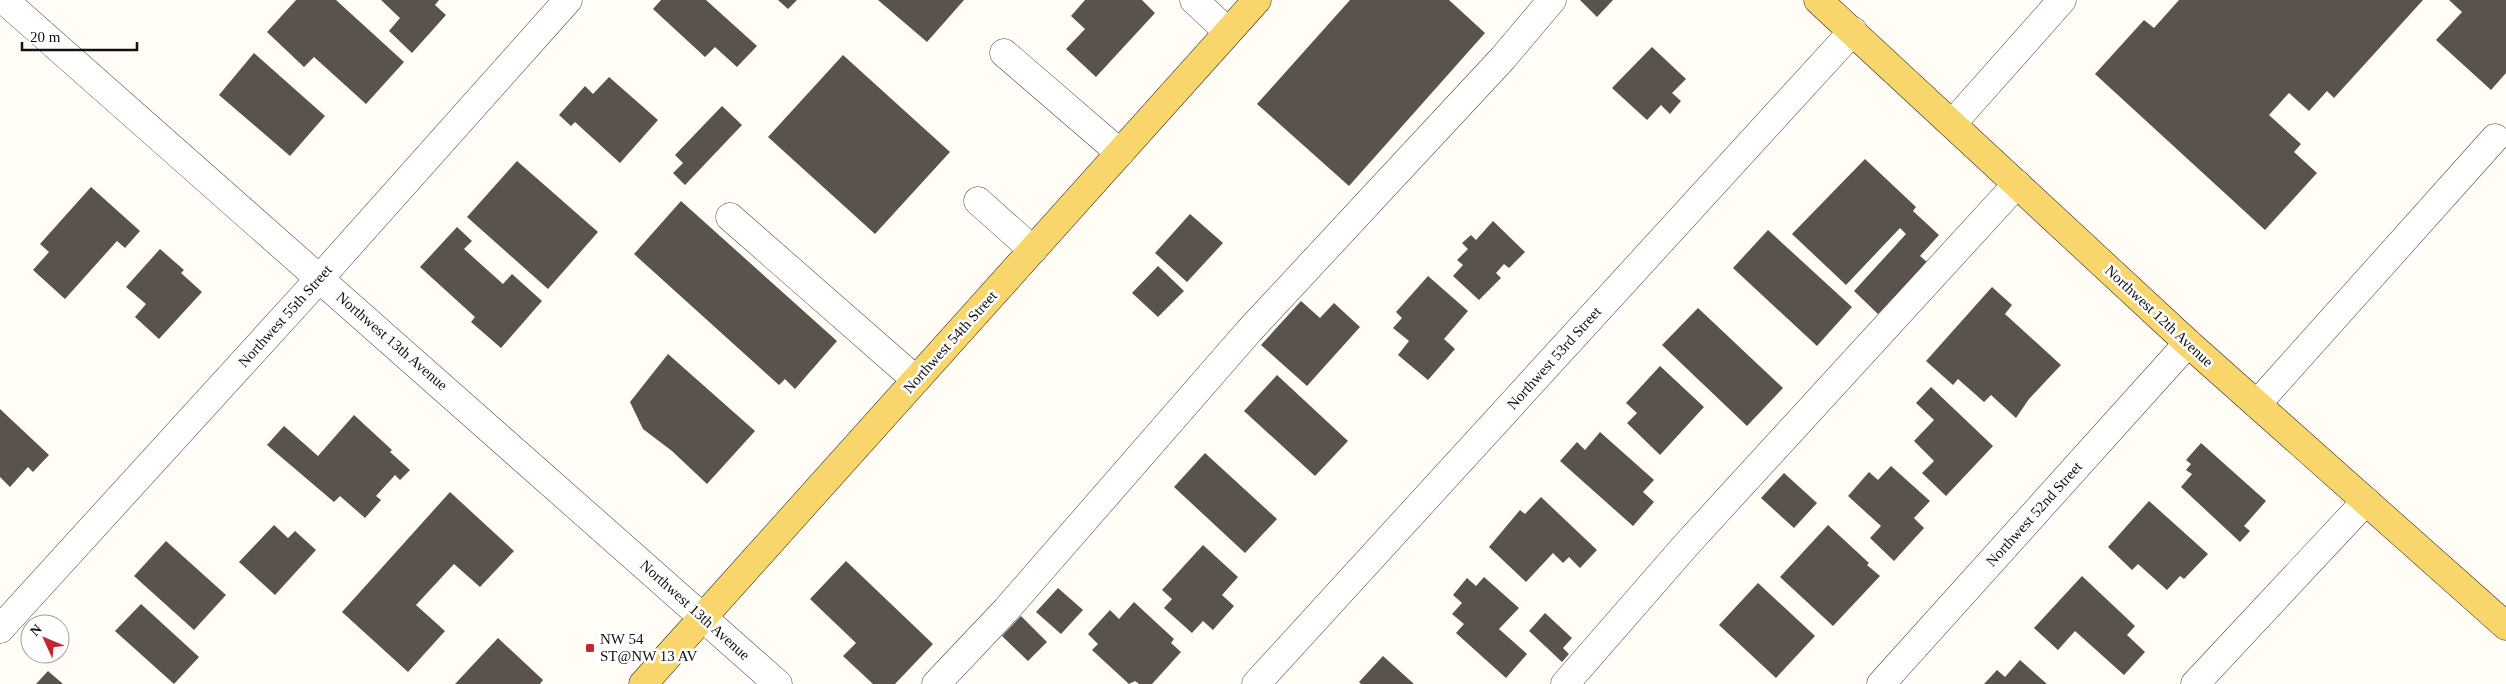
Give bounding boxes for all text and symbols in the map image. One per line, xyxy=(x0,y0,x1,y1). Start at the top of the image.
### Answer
scale bar xyxy=(22,20,138,52)
text: 20 m xyxy=(30,29,61,45)
street label: Northwest 55th Street xyxy=(235,261,336,370)
street label: Northwest 12th Avenue xyxy=(2102,262,2216,370)
street label: Northwest 54th Street xyxy=(900,287,1001,396)
street label: Northwest 13th Avenue xyxy=(333,289,451,394)
street label: Northwest 53rd Street xyxy=(1504,303,1605,413)
street label: Northwest 52nd Street xyxy=(1983,458,2086,570)
street label: Northwest 13th Avenue xyxy=(637,557,753,663)
north arrow xyxy=(20,614,70,664)
text: N xyxy=(27,621,45,639)
place label: NW 54 ST@NW 13 AV xyxy=(600,631,698,664)
marker: NW 54 ST@NW 13 AV xyxy=(584,642,596,654)

